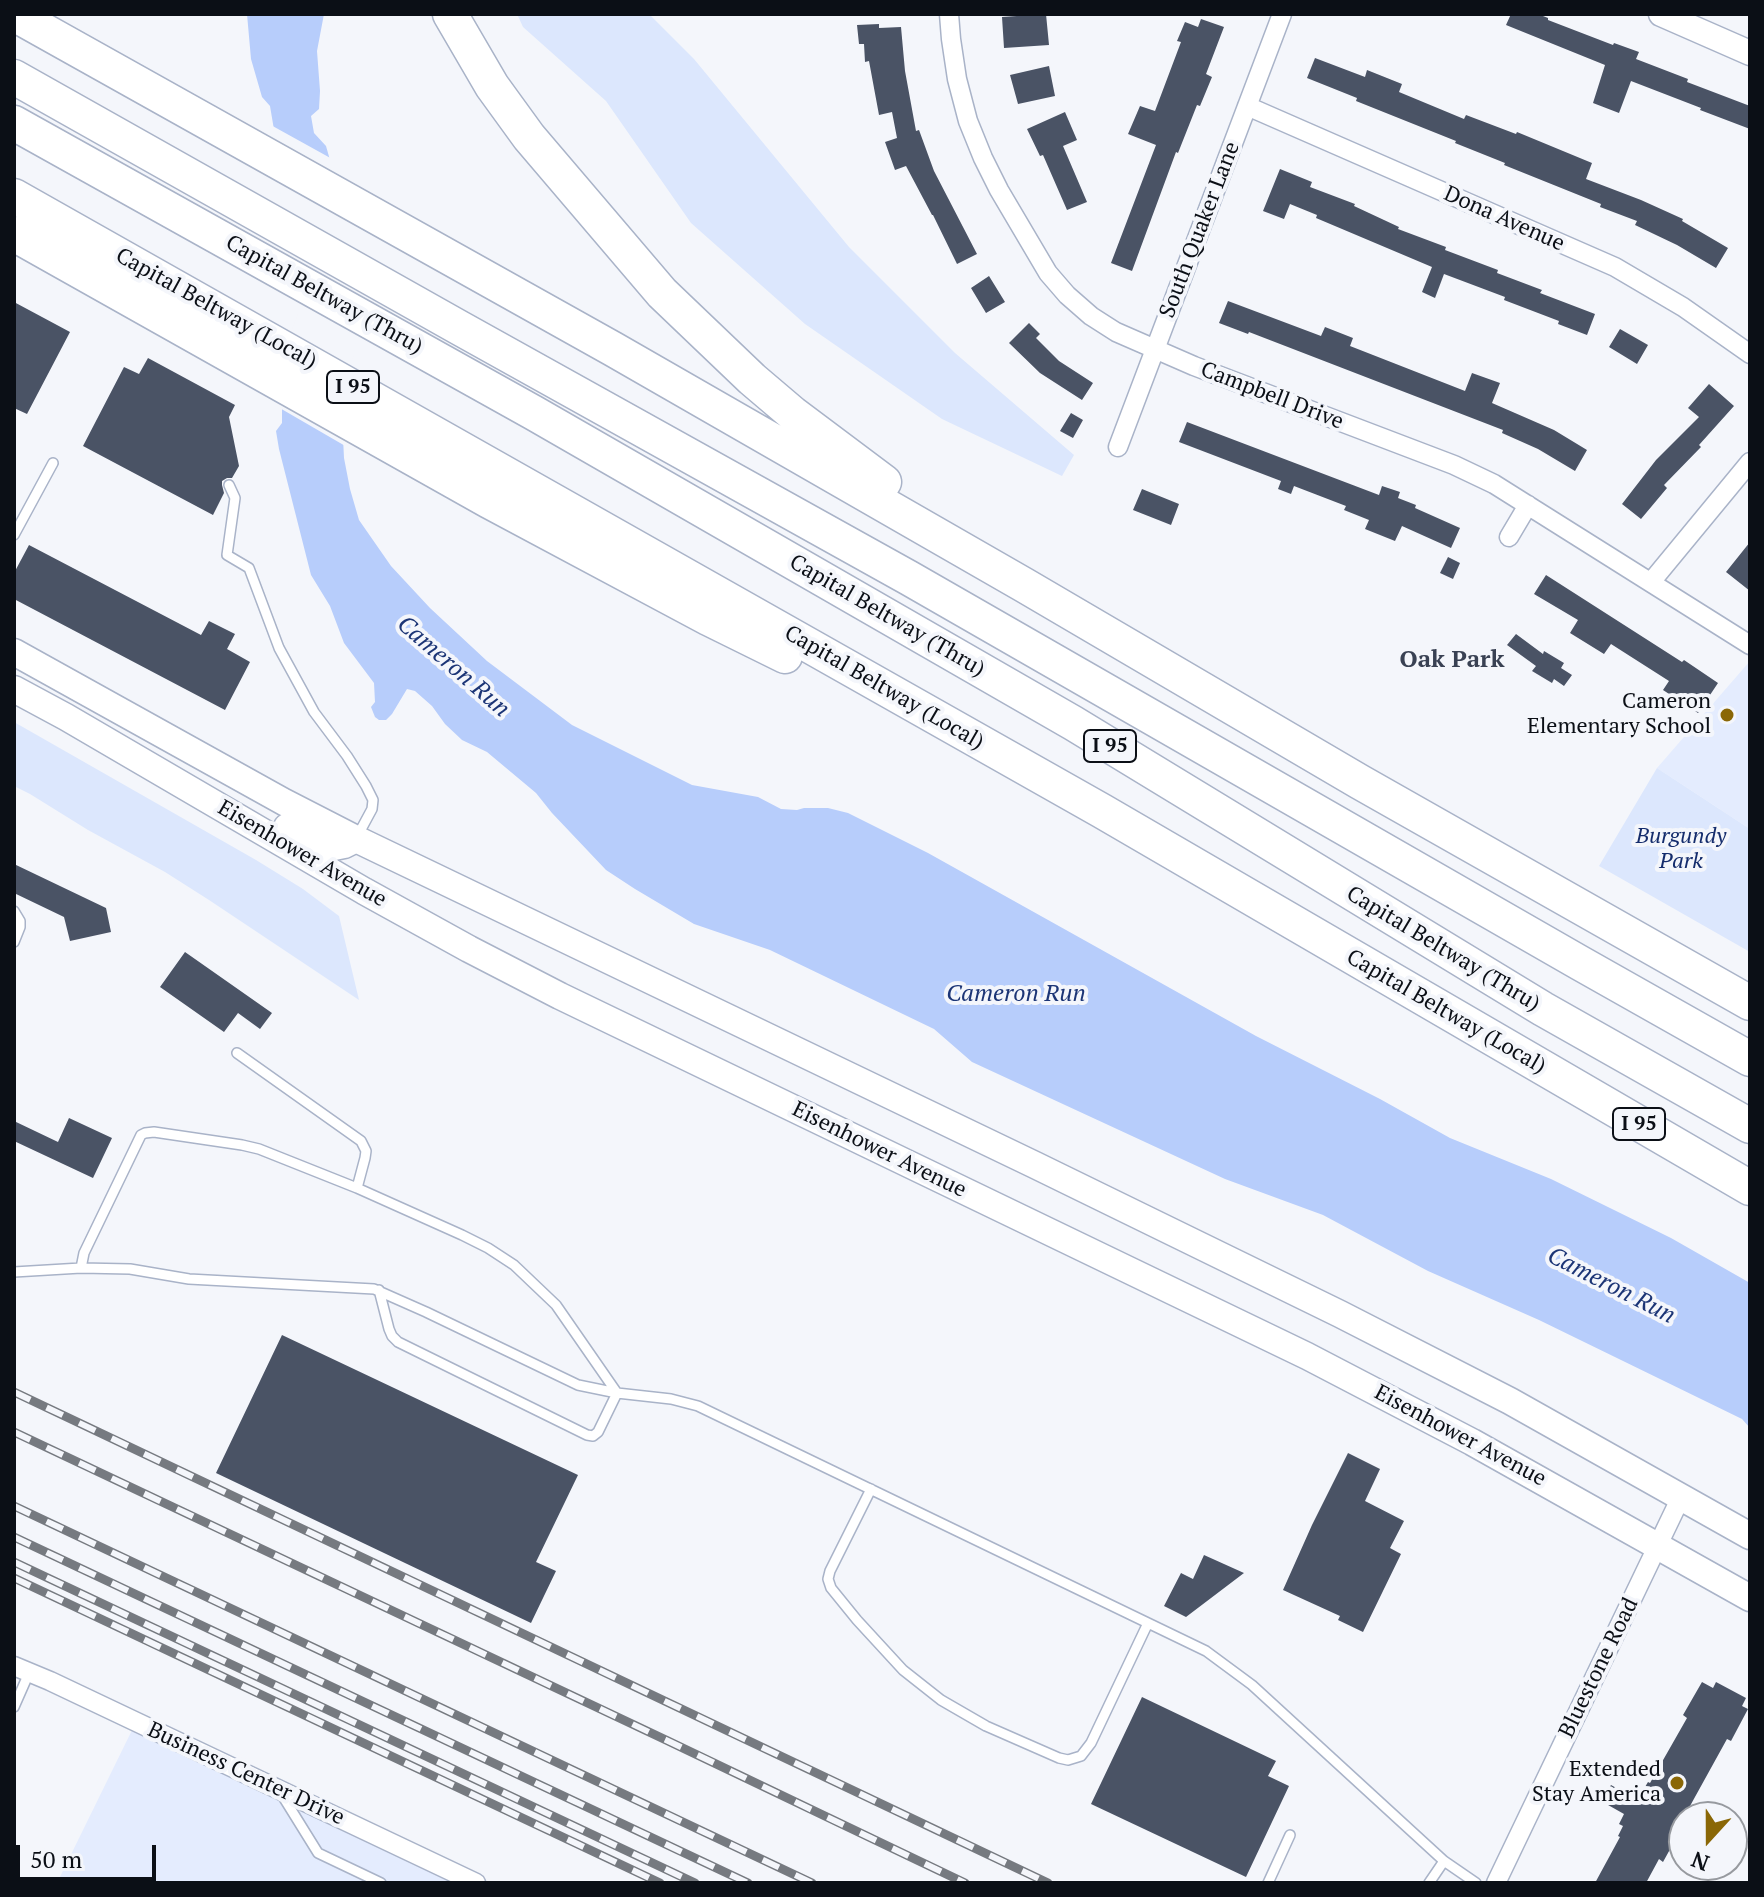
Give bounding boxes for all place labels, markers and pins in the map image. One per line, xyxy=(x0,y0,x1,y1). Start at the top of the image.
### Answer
place label: Cameron Elementary School xyxy=(1527,689,1711,740)
marker: Cameron Elementary School xyxy=(1718,706,1736,724)
place label: Extended Stay America xyxy=(1532,1757,1661,1808)
marker: Extended Stay America xyxy=(1668,1774,1686,1792)

